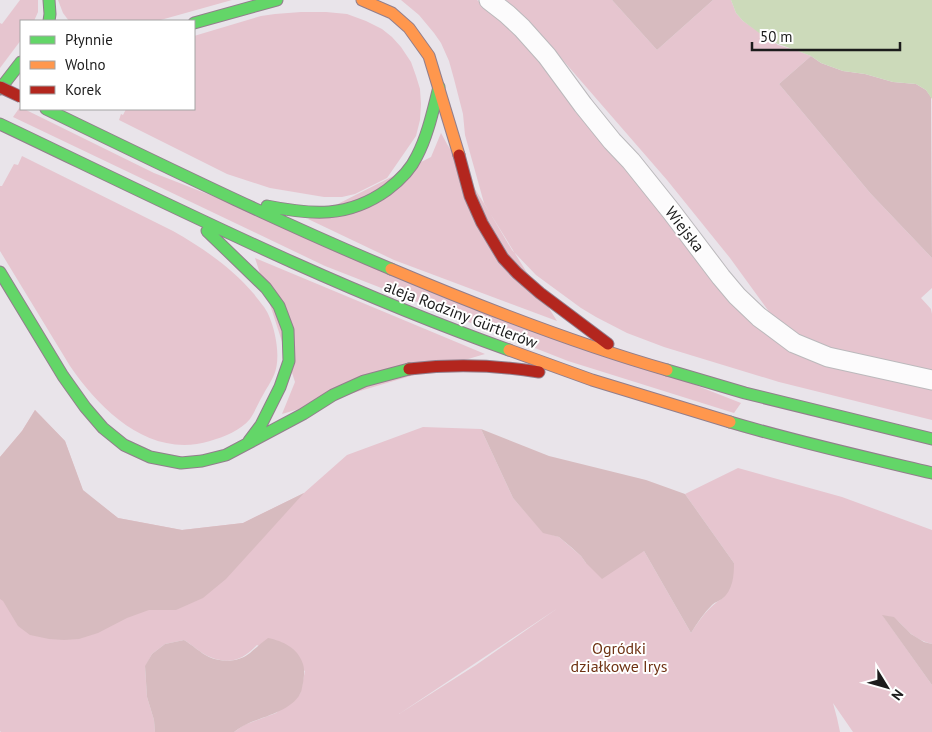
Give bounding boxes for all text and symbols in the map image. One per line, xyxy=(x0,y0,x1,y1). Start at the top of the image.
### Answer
legend xyxy=(20,20,195,110)
scale bar xyxy=(752,20,900,52)
text: 50 m xyxy=(760,27,793,46)
text: Płynnie xyxy=(65,30,113,49)
text: Wolno xyxy=(65,55,105,74)
text: Korek xyxy=(65,80,102,99)
street label: Wiejska xyxy=(661,202,709,256)
street label: aleja Rodziny Gürtlerów xyxy=(381,276,541,353)
park label: Ogródki działkowe Irys xyxy=(571,638,668,676)
north arrow xyxy=(862,662,912,712)
text: N xyxy=(887,686,907,704)

